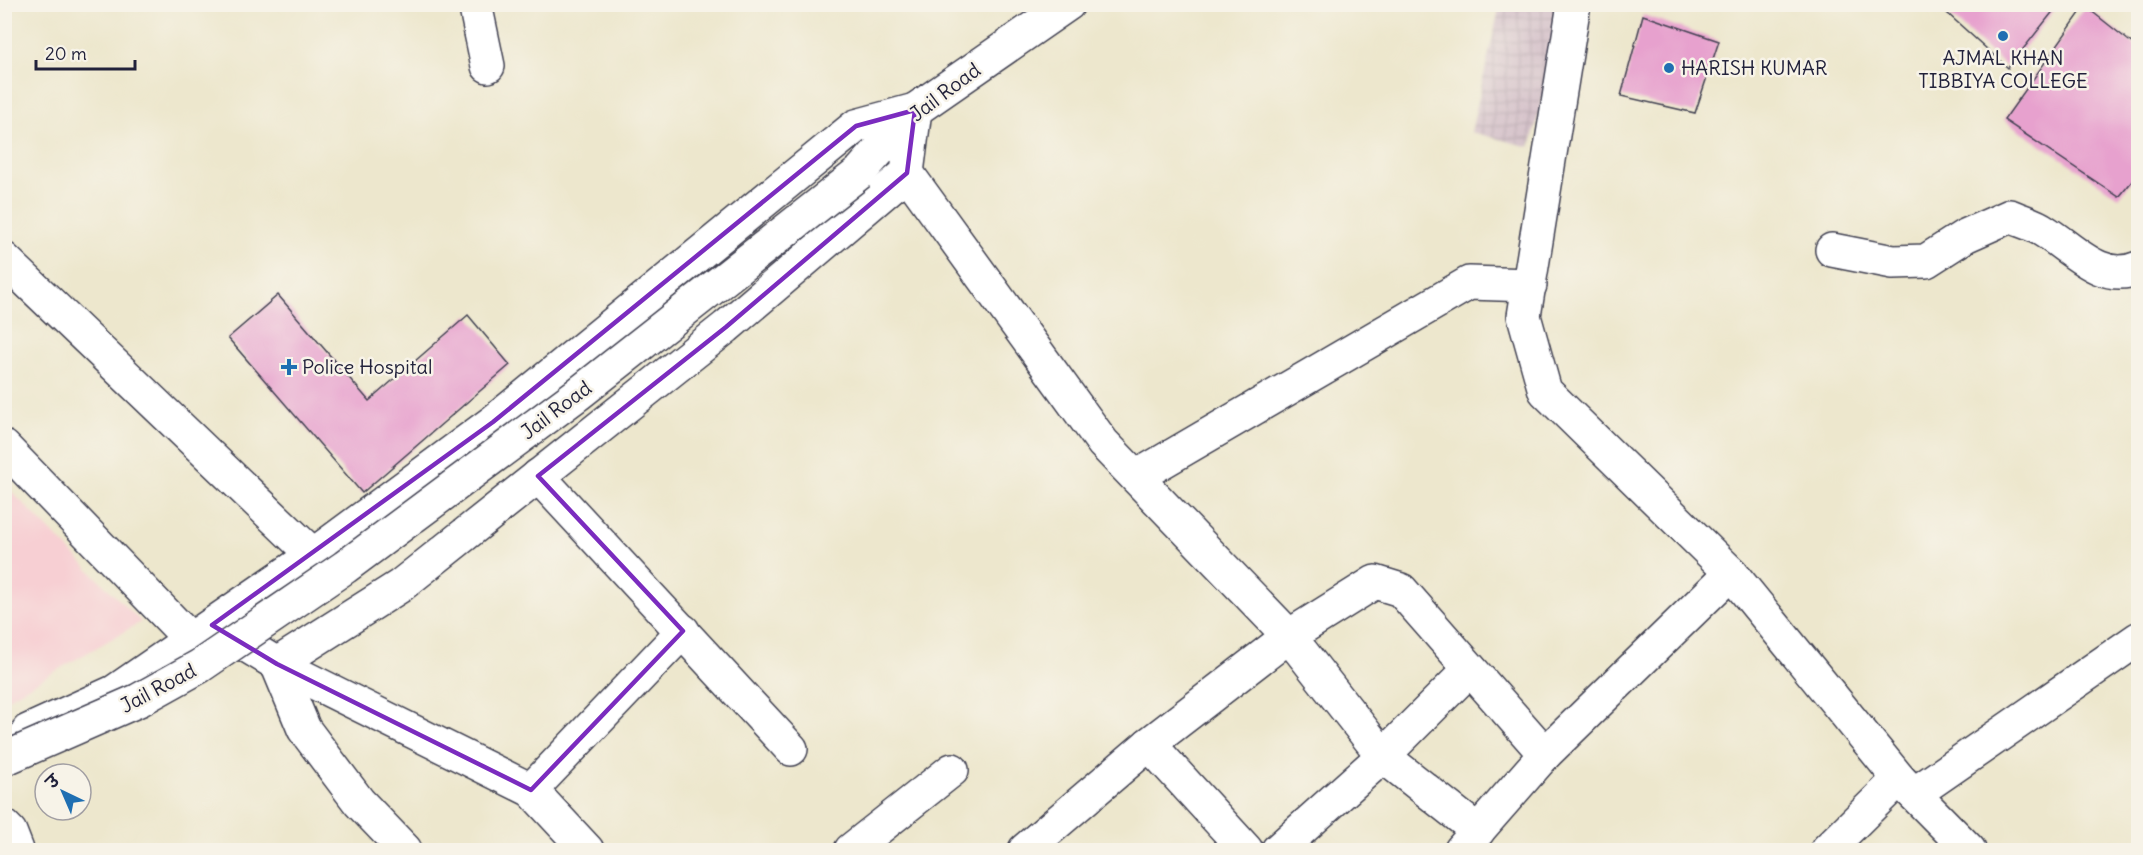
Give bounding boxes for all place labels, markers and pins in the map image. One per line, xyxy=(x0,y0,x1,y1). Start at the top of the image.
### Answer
marker: AJMAL KHAN TIBBIYA COLLEGE xyxy=(1996,29,2010,43)
place label: AJMAL KHAN TIBBIYA COLLEGE xyxy=(1918,45,2088,93)
place label: HARISH KUMAR xyxy=(1681,55,1828,80)
marker: HARISH KUMAR xyxy=(1662,61,1676,75)
place label: Police Hospital xyxy=(302,354,432,379)
marker: Police Hospital xyxy=(280,358,298,376)

